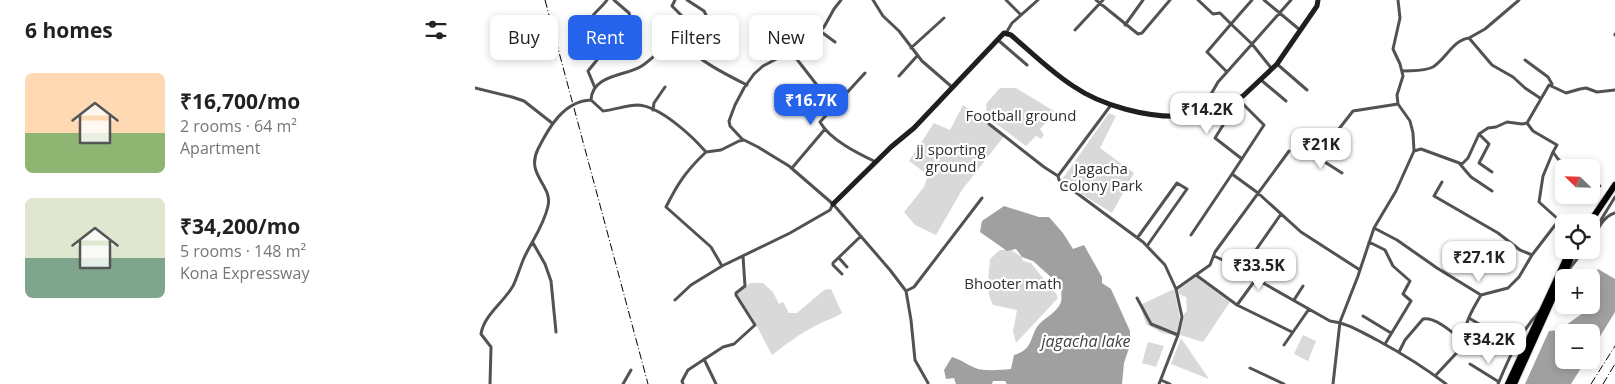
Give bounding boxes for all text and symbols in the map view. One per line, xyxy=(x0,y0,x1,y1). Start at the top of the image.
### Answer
chip: Buy xyxy=(490,15,558,60)
chip: Rent xyxy=(568,15,642,60)
chip: Filters xyxy=(652,15,739,60)
chip: New xyxy=(749,15,823,60)
text: 6 homes xyxy=(25,16,113,44)
icon: filters xyxy=(422,16,450,44)
pin: ₹16.7K xyxy=(770,84,852,126)
text: ₹16,700/mo xyxy=(180,87,300,115)
text: ₹16.7K xyxy=(785,89,837,111)
pin: ₹14.2K xyxy=(1166,92,1248,135)
icon: home xyxy=(65,93,125,153)
text: ₹14.2K xyxy=(1181,98,1233,120)
park label: Football ground xyxy=(966,105,1077,125)
text: 2 rooms · 64 m² xyxy=(180,115,297,137)
pin: ₹21K xyxy=(1291,128,1351,170)
text: ₹21K xyxy=(1302,133,1340,155)
text: Apartment xyxy=(180,137,260,159)
park label: jj sporting ground xyxy=(915,139,986,176)
park label: Jagacha Colony Park xyxy=(1059,158,1143,195)
north arrow xyxy=(1555,159,1600,204)
map controls xyxy=(1555,159,1600,369)
text: ₹34,200/mo xyxy=(180,212,300,240)
button: locate xyxy=(1555,214,1600,259)
icon: home xyxy=(65,218,125,278)
text: 5 rooms · 148 m² xyxy=(180,240,306,262)
pin: ₹27.1K xyxy=(1438,240,1520,283)
text: ₹27.1K xyxy=(1453,246,1505,268)
pin: ₹33.5K xyxy=(1218,248,1300,291)
text: ₹33.5K xyxy=(1233,254,1285,276)
text: Kona Expressway xyxy=(180,262,309,284)
button: + xyxy=(1555,269,1600,314)
park label: Bhooter math xyxy=(964,273,1062,293)
pin: ₹34.2K xyxy=(1448,322,1530,365)
button: − xyxy=(1555,324,1600,369)
text: ₹34.2K xyxy=(1463,328,1515,350)
water label: jagacha lake xyxy=(1039,330,1131,352)

